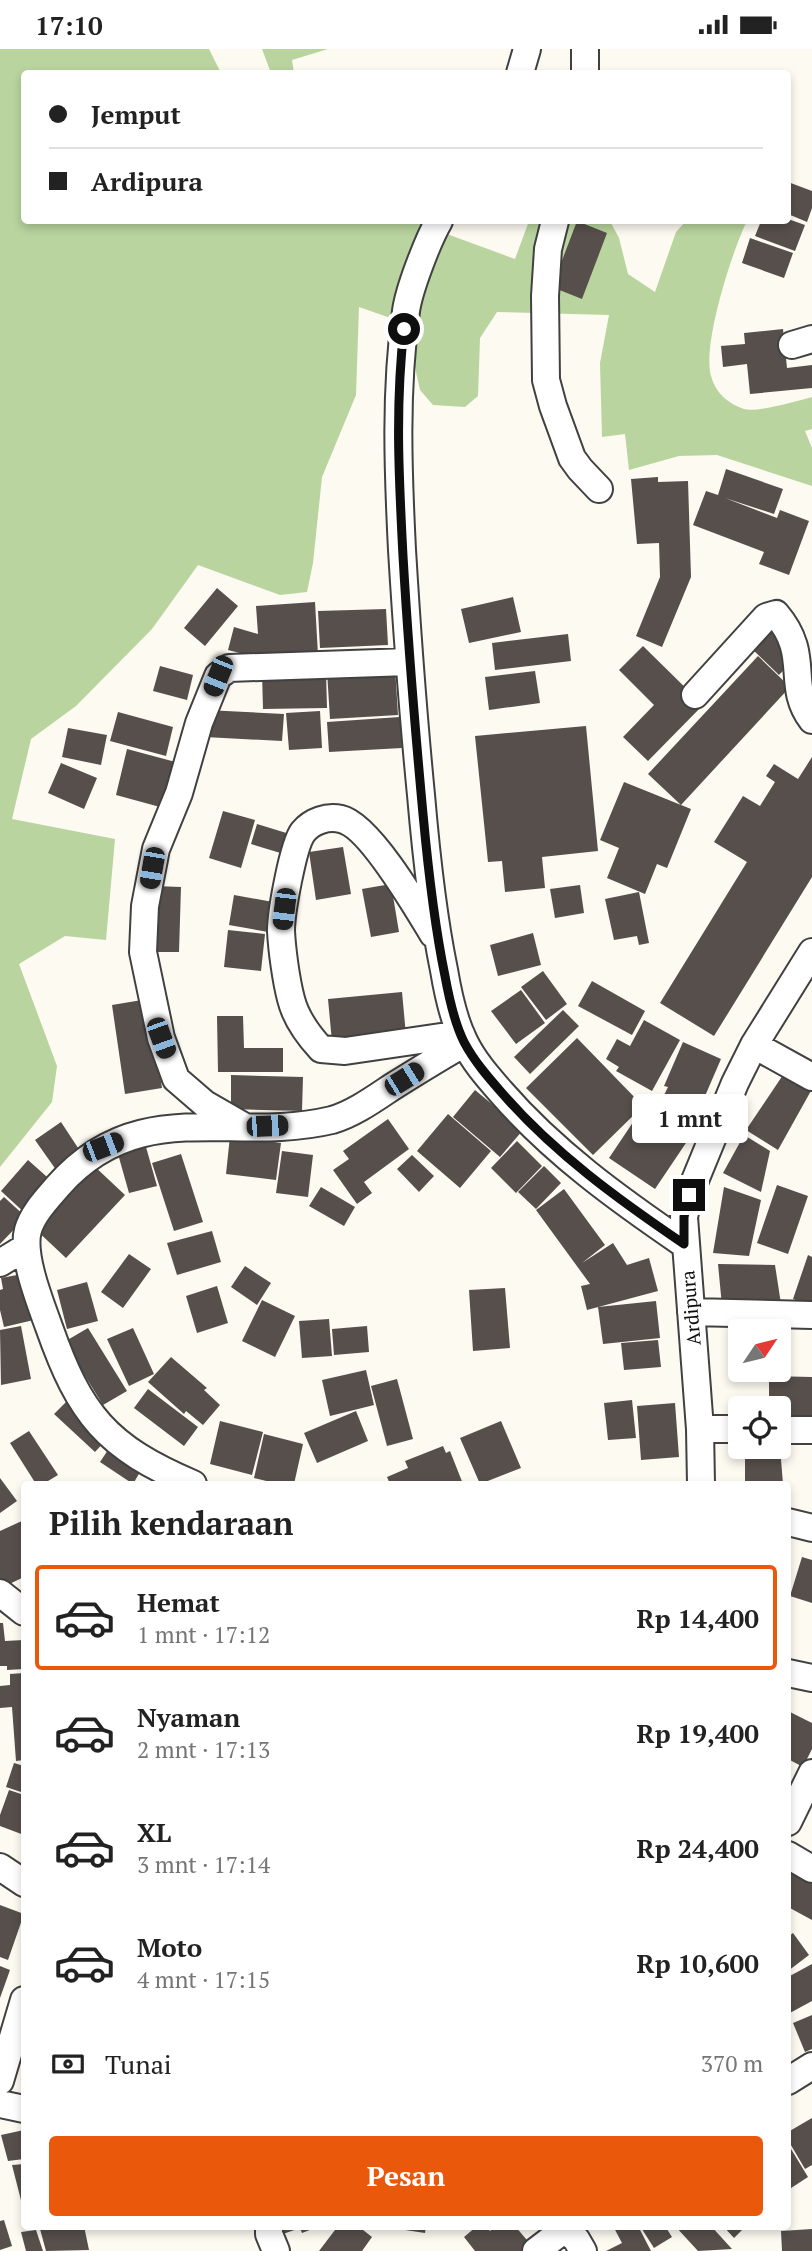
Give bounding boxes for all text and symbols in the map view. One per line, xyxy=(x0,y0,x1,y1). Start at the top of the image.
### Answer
text: 17:10 xyxy=(35,8,103,42)
text: Jemput xyxy=(91,97,181,131)
text: Ardipura xyxy=(91,164,203,198)
route start xyxy=(388,313,420,345)
car xyxy=(201,653,236,699)
car xyxy=(139,845,166,891)
car xyxy=(272,887,297,931)
car xyxy=(144,1015,179,1061)
car xyxy=(381,1059,428,1099)
callout: 1 mnt xyxy=(631,1093,747,1143)
text: 1 mnt xyxy=(658,1103,722,1134)
car xyxy=(246,1115,289,1137)
car xyxy=(80,1130,127,1164)
route end xyxy=(673,1179,705,1211)
street label: Ardipura xyxy=(674,1269,706,1346)
north arrow xyxy=(728,1319,791,1383)
map controls xyxy=(728,1319,791,1459)
button: locate xyxy=(728,1396,791,1459)
text: Pilih kendaraan xyxy=(49,1502,293,1544)
text: Hemat xyxy=(137,1585,220,1619)
icon: car xyxy=(53,1586,116,1649)
text: Rp 14,400 xyxy=(637,1601,759,1635)
text: 1 mnt · 17:12 xyxy=(137,1619,270,1650)
text: Nyaman xyxy=(137,1700,240,1734)
icon: car xyxy=(53,1701,116,1764)
text: Rp 19,400 xyxy=(637,1716,759,1750)
text: 2 mnt · 17:13 xyxy=(137,1734,270,1765)
text: XL xyxy=(137,1815,171,1849)
icon: car xyxy=(53,1816,116,1879)
text: Rp 24,400 xyxy=(637,1831,759,1865)
text: 3 mnt · 17:14 xyxy=(137,1849,270,1880)
text: Moto xyxy=(137,1930,202,1964)
icon: car xyxy=(53,1931,116,1994)
text: Rp 10,600 xyxy=(637,1946,759,1980)
text: 4 mnt · 17:15 xyxy=(137,1964,270,1995)
icon: cash xyxy=(49,2045,87,2083)
text: Tunai xyxy=(105,2047,172,2081)
text: 370 m xyxy=(701,2048,763,2079)
button: Pesan xyxy=(49,2136,763,2216)

